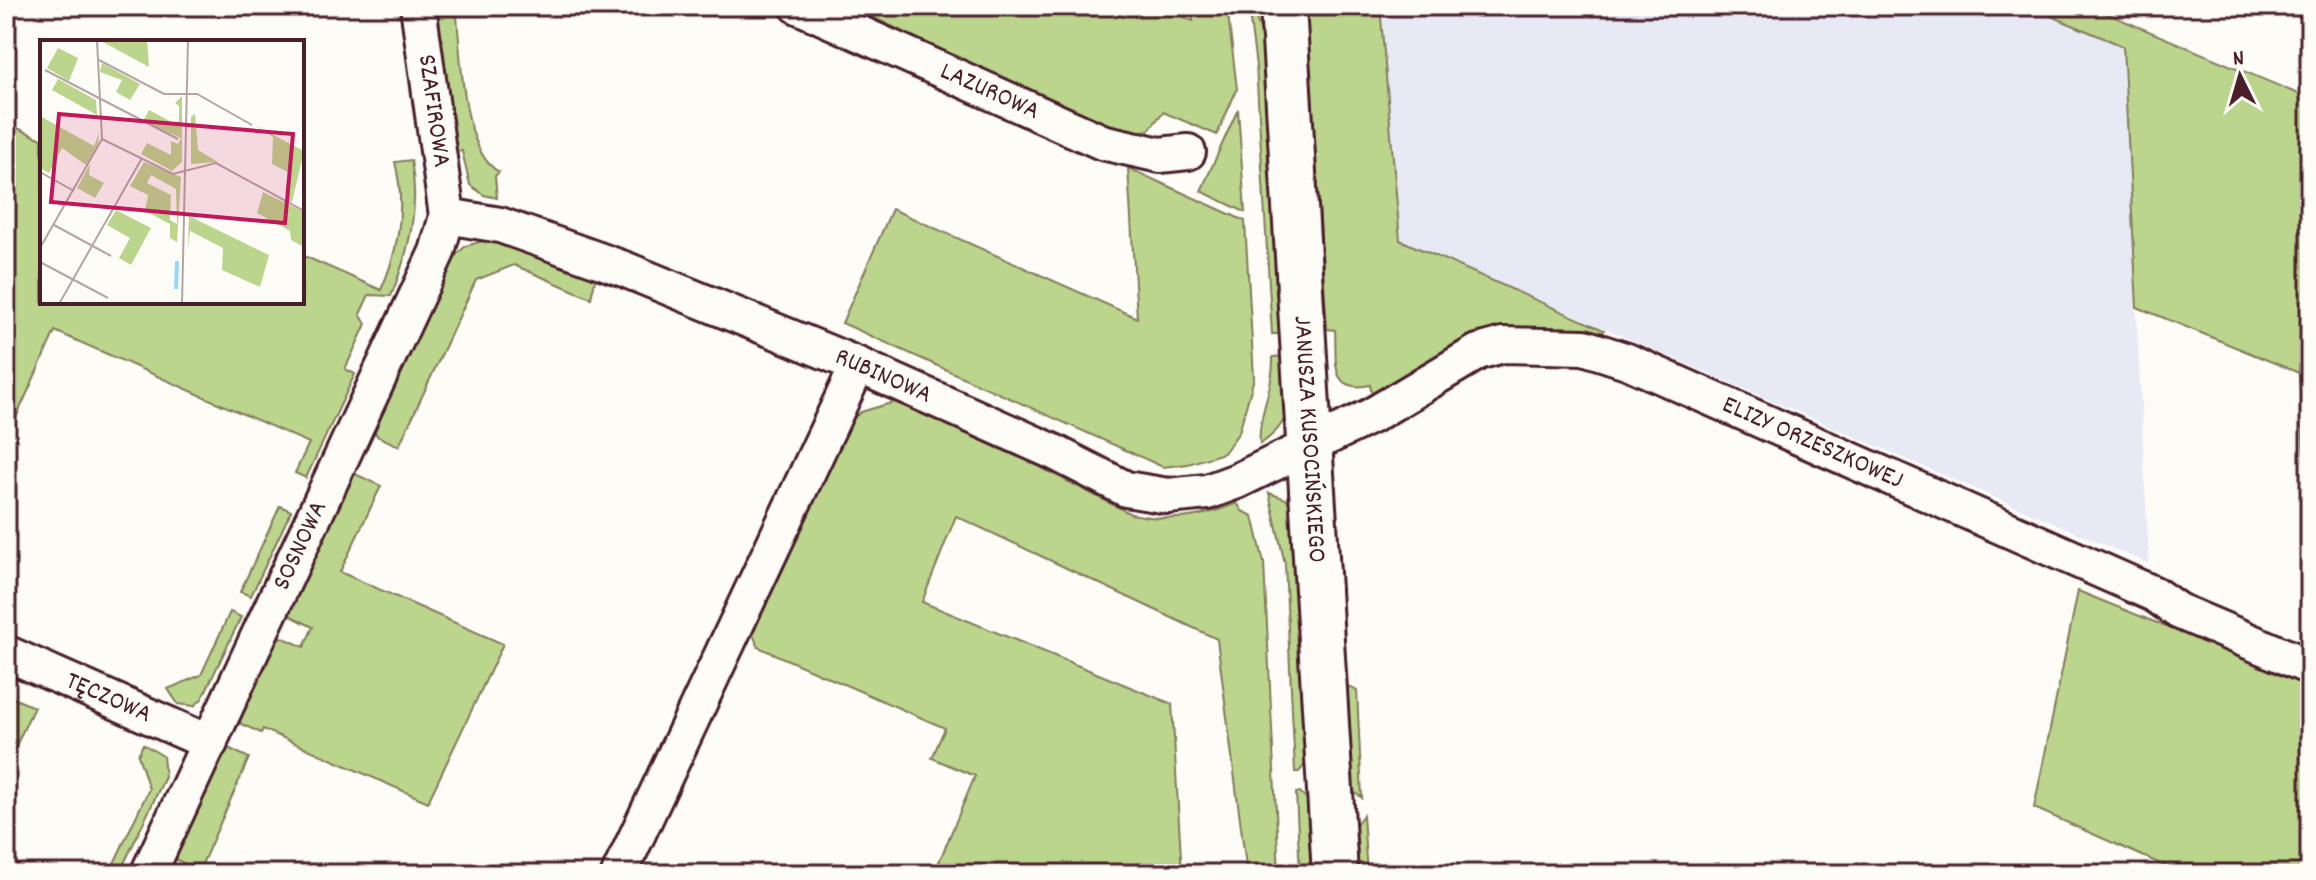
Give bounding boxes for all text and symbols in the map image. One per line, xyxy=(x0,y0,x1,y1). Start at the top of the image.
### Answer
north arrow xyxy=(2200,36,2280,116)
inset map xyxy=(40,40,304,304)
text: N xyxy=(2232,44,2245,75)
street label: SZAFIROWA xyxy=(407,52,459,170)
street label: LAZUROWA xyxy=(934,53,1045,130)
street label: JANUSZA KUSOCIŃSKIEGO xyxy=(1283,315,1335,564)
street label: RUBINOWA xyxy=(829,339,938,414)
street label: ELIZY ORZESZKOWEJ xyxy=(1716,387,1909,499)
street label: SOSNOWA xyxy=(264,495,337,596)
street label: TĘCZOWA xyxy=(60,663,157,733)

